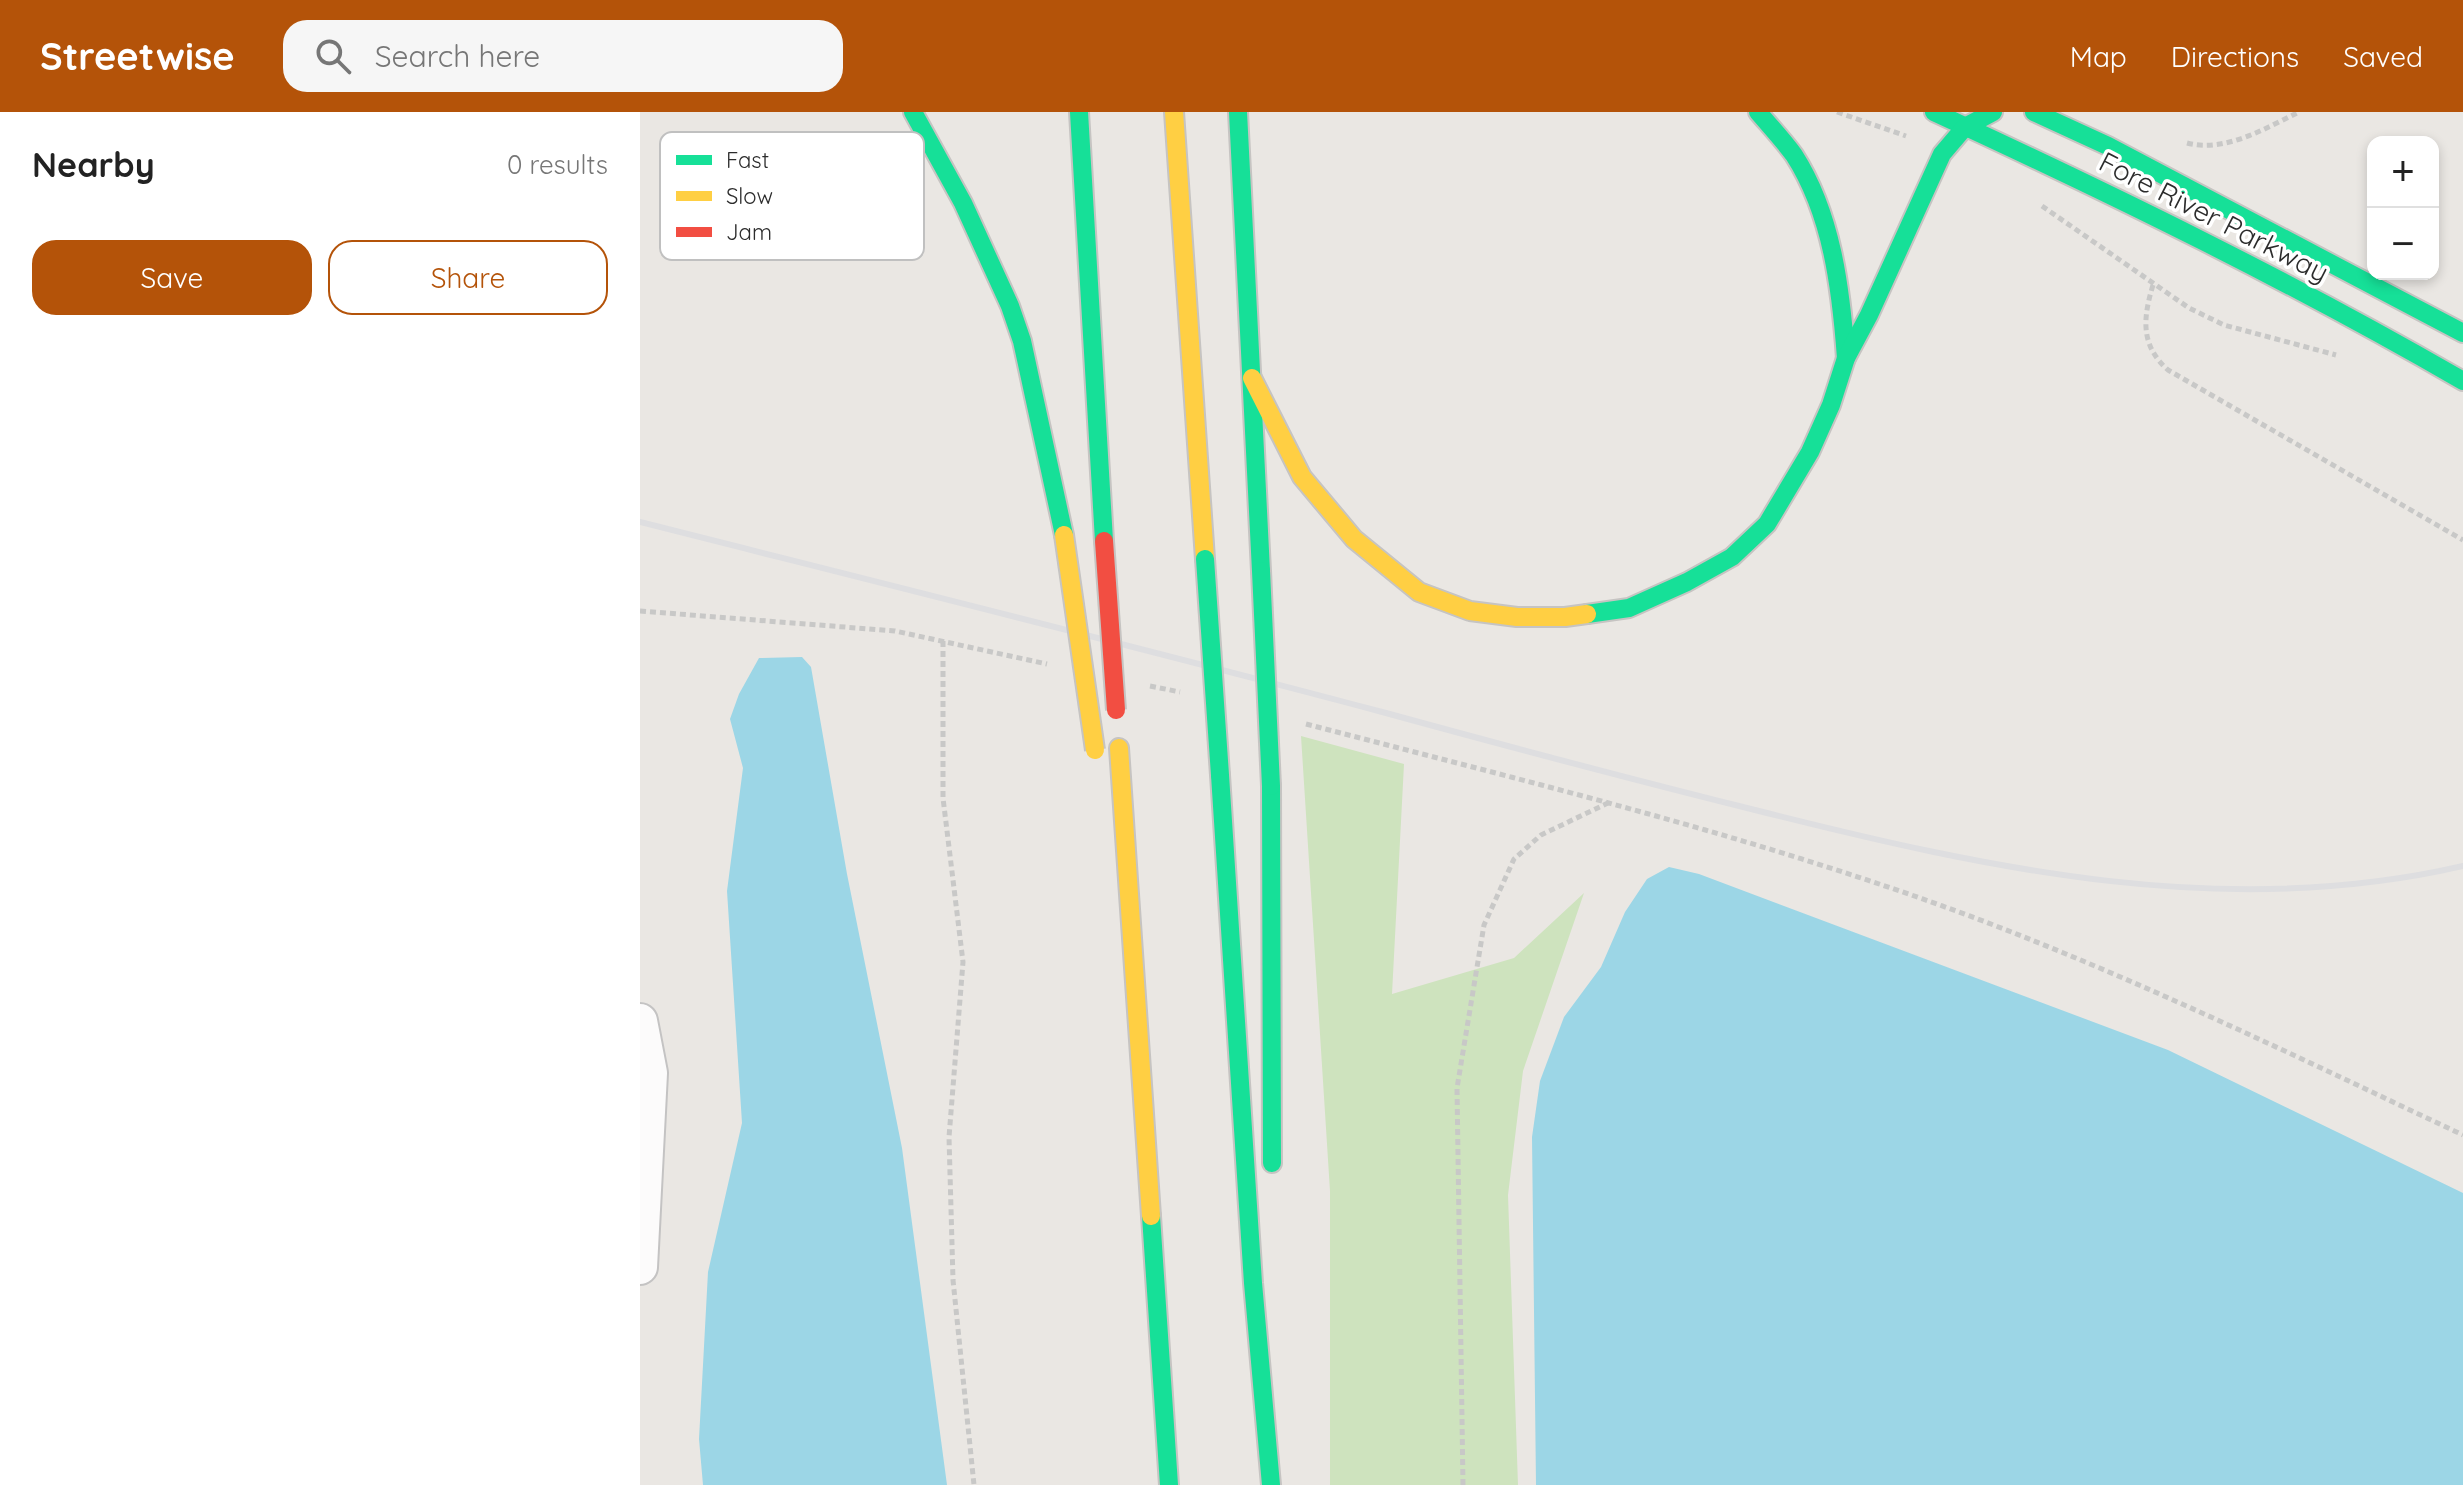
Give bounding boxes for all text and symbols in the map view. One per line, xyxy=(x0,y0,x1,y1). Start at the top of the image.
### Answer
search box xyxy=(283,20,843,92)
text: Streetwise xyxy=(40,32,235,80)
icon: search xyxy=(311,34,355,78)
text: Search here xyxy=(375,37,540,75)
text: Map xyxy=(2070,39,2127,74)
text: Directions xyxy=(2171,39,2299,74)
text: Saved xyxy=(2343,39,2423,74)
legend xyxy=(660,132,924,260)
map controls xyxy=(2367,136,2439,280)
button: + xyxy=(2367,136,2439,208)
text: Nearby xyxy=(32,143,155,186)
street label: Fore River Parkway xyxy=(2094,144,2335,290)
text: Fast xyxy=(726,146,769,174)
text: 0 results xyxy=(507,148,608,181)
text: Slow xyxy=(726,182,773,210)
button: − xyxy=(2367,208,2439,280)
text: Jam xyxy=(726,218,772,246)
button: Save xyxy=(32,240,312,315)
button: Share xyxy=(328,240,608,315)

